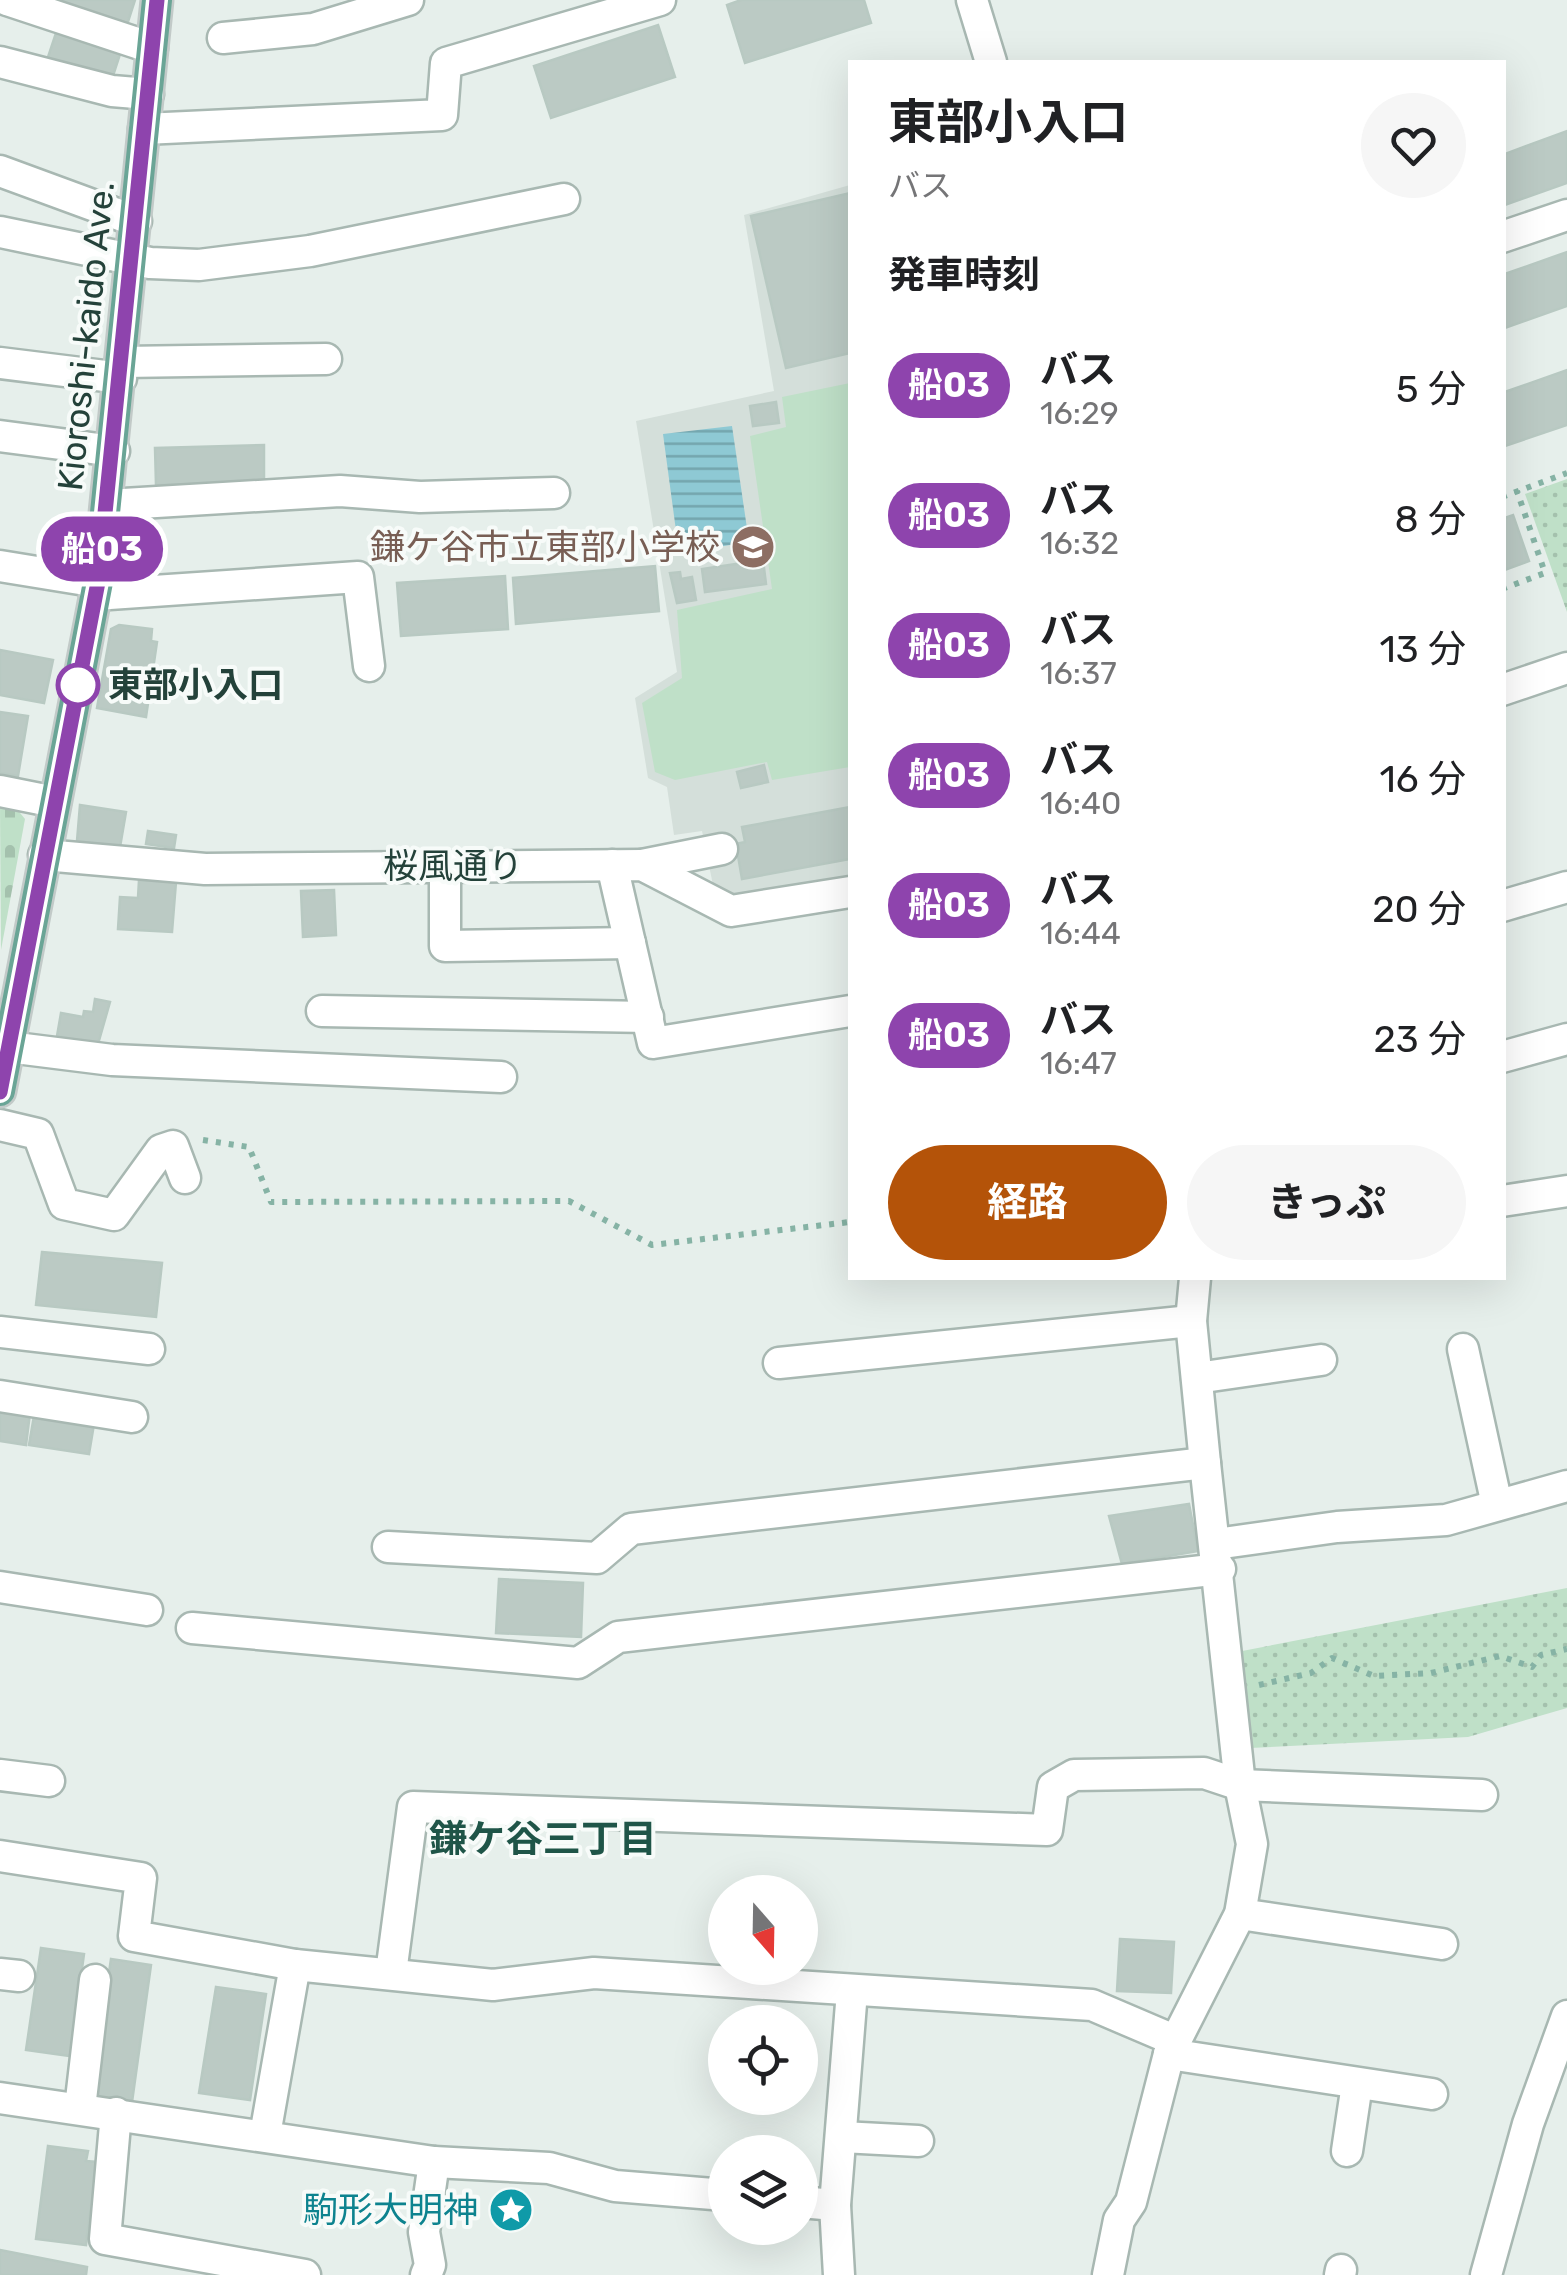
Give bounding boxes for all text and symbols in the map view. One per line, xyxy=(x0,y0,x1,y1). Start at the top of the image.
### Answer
button: heart xyxy=(1361,93,1466,198)
text: 東部小入口 xyxy=(888,94,1128,151)
text: バス xyxy=(888,167,952,205)
street label: Kioroshi-kaido Ave. xyxy=(49,179,123,493)
text: 発車時刻 xyxy=(888,252,1040,298)
text: バス xyxy=(1040,347,1116,393)
text: 船03 xyxy=(908,364,990,406)
text: 5 分 xyxy=(1396,366,1466,412)
text: 16:29 xyxy=(1040,394,1119,432)
text: バス xyxy=(1040,477,1116,523)
text: 船03 xyxy=(908,494,990,536)
text: 8 分 xyxy=(1395,496,1466,542)
line badge: 船03 xyxy=(44,516,160,582)
school or university icon: 鎌ケ谷市立東部小学校 xyxy=(730,524,776,570)
text: 16:32 xyxy=(1040,524,1119,562)
place label: 鎌ケ谷市立東部小学校 xyxy=(370,526,720,568)
text: 船03 xyxy=(61,528,143,570)
text: バス xyxy=(1040,607,1116,653)
text: 船03 xyxy=(908,624,990,666)
text: 13 分 xyxy=(1380,626,1466,672)
text: 16:37 xyxy=(1040,654,1117,692)
marker: 東部小入口 xyxy=(57,664,99,706)
place label: 東部小入口 xyxy=(108,664,283,706)
text: バス xyxy=(1040,737,1116,783)
text: 船03 xyxy=(908,754,990,796)
text: 16 分 xyxy=(1380,756,1466,802)
text: 16:40 xyxy=(1040,784,1121,822)
street label: 桜風通り xyxy=(383,845,523,887)
text: バス xyxy=(1040,867,1116,913)
text: 船03 xyxy=(908,884,990,926)
text: 20 分 xyxy=(1372,886,1466,932)
text: 16:44 xyxy=(1040,914,1121,952)
text: バス xyxy=(1040,997,1116,1043)
text: 船03 xyxy=(908,1014,990,1056)
text: 23 分 xyxy=(1374,1016,1466,1062)
text: 16:47 xyxy=(1040,1044,1117,1082)
button: 経路 xyxy=(888,1145,1167,1260)
button: きっぷ xyxy=(1187,1145,1466,1260)
district label: 鎌ケ谷三丁目 xyxy=(429,1816,657,1862)
north arrow xyxy=(708,1875,818,1985)
map controls xyxy=(708,1875,818,2245)
button: locate xyxy=(708,2005,818,2115)
button: layers xyxy=(708,2135,818,2245)
place icon: 駒形大明神 xyxy=(488,2187,534,2233)
place label: 駒形大明神 xyxy=(303,2189,478,2231)

